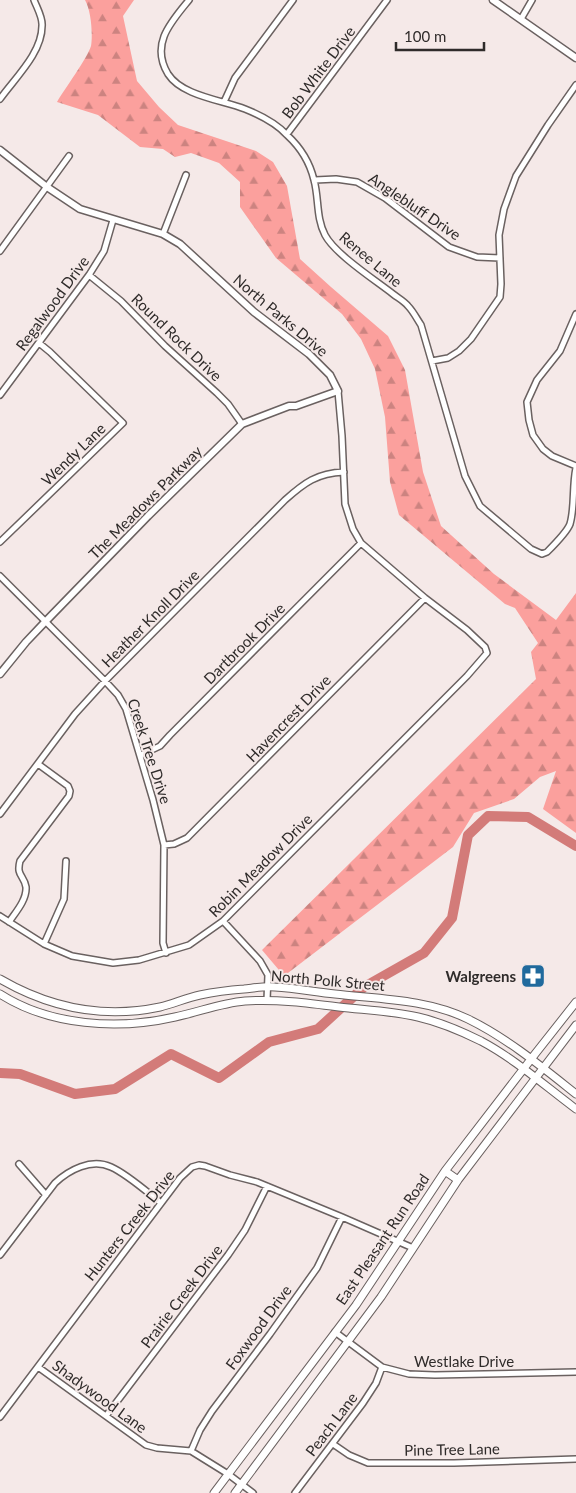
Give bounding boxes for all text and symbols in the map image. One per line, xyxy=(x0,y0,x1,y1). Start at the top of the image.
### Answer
scale bar xyxy=(396,20,484,52)
street label: Bob White Drive xyxy=(278,22,358,122)
text: 100 m xyxy=(404,27,446,45)
street label: Anglebluff Drive xyxy=(365,169,465,244)
street label: Renee Lane xyxy=(336,228,406,290)
street label: Regalwood Drive xyxy=(12,252,92,354)
street label: North Parks Drive xyxy=(230,270,332,360)
street label: Round Rock Drive xyxy=(128,289,226,385)
street label: Wendy Lane xyxy=(37,419,109,489)
street label: The Meadows Parkway xyxy=(85,441,206,562)
street label: Heather Knoll Drive xyxy=(97,565,203,671)
street label: Dartbrook Drive xyxy=(200,599,288,687)
street label: Havencrest Drive xyxy=(242,671,334,765)
street label: Creek Tree Drive xyxy=(124,696,176,806)
street label: Robin Meadow Drive xyxy=(205,810,315,920)
pharmacy icon: Walgreens xyxy=(520,963,546,989)
street label: North Polk Street xyxy=(270,966,386,994)
place label: Walgreens xyxy=(445,967,516,985)
street label: Hunters Creek Drive xyxy=(80,1166,178,1284)
street label: East Pleasant Run Road xyxy=(331,1170,433,1308)
street label: Prairie Creek Drive xyxy=(136,1241,226,1351)
street label: Foxwood Drive xyxy=(221,1281,295,1373)
street label: Westlake Drive xyxy=(414,1352,514,1370)
street label: Shadywood Lane xyxy=(49,1356,151,1436)
street label: Peach Lane xyxy=(301,1389,361,1459)
street label: Pine Tree Lane xyxy=(404,1439,500,1459)

